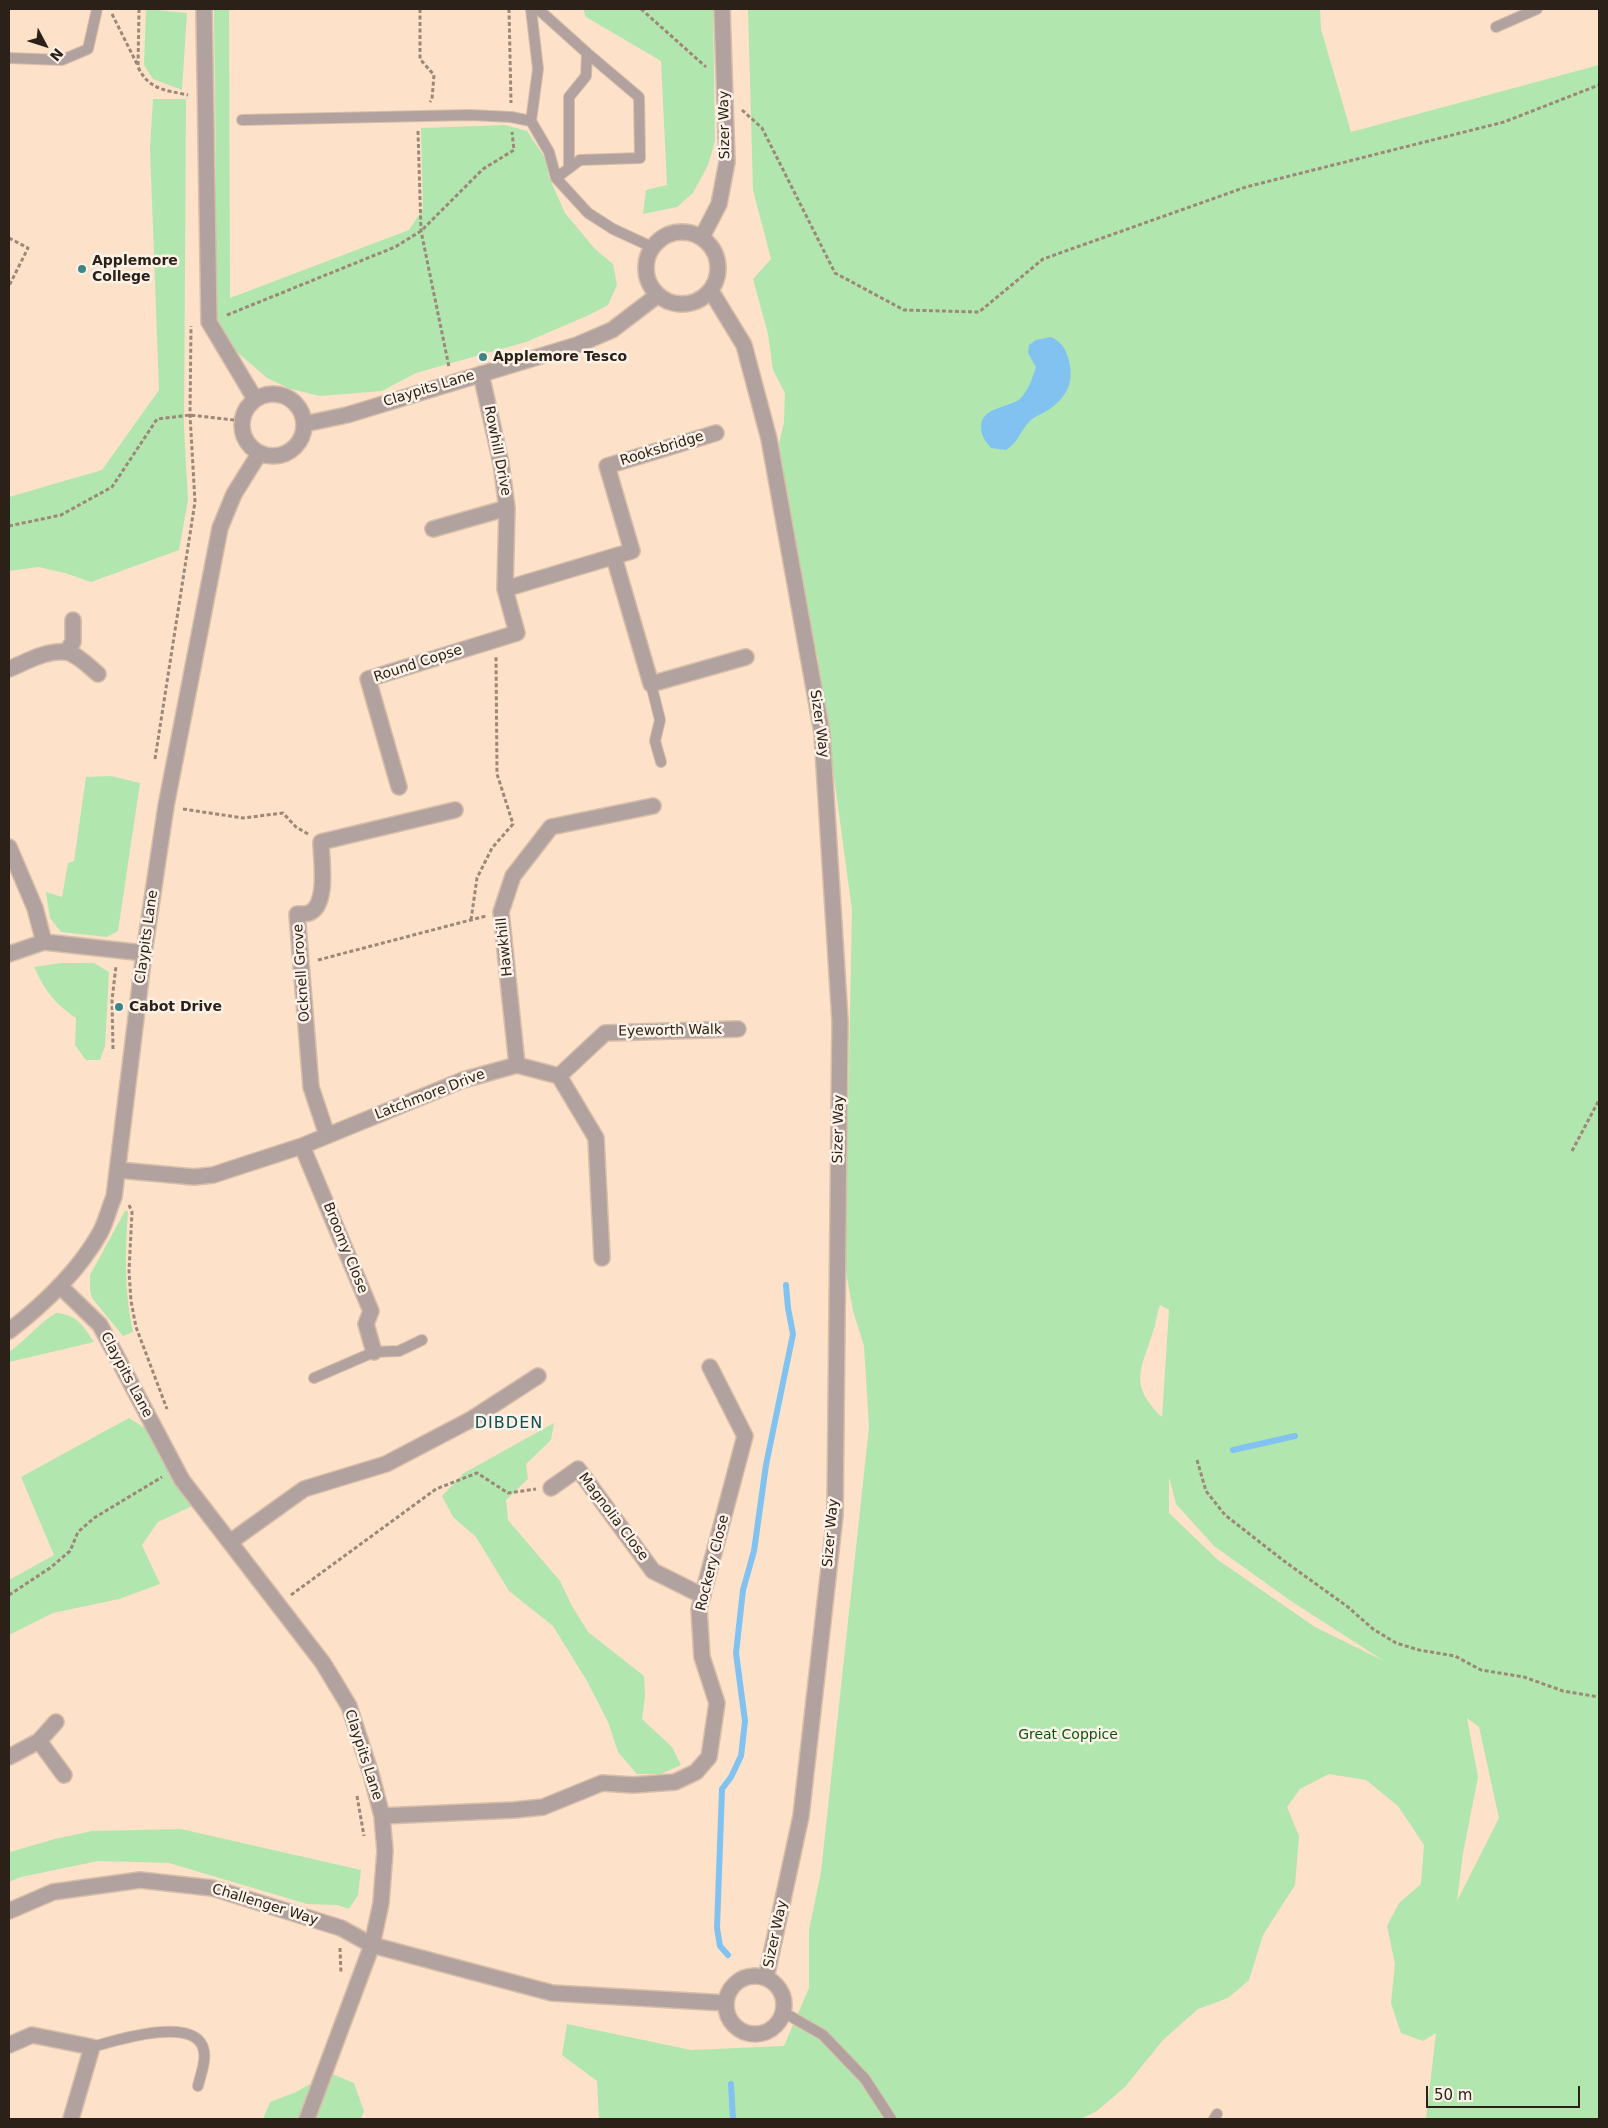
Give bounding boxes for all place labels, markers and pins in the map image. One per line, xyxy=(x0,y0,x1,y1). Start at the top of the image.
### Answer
place label: Applemore College xyxy=(92,253,178,286)
marker: Applemore College xyxy=(76,263,88,275)
place label: Applemore Tesco xyxy=(493,349,627,365)
marker: Applemore Tesco xyxy=(477,351,489,363)
place label: Cabot Drive xyxy=(129,999,222,1015)
marker: Cabot Drive xyxy=(113,1001,125,1013)

